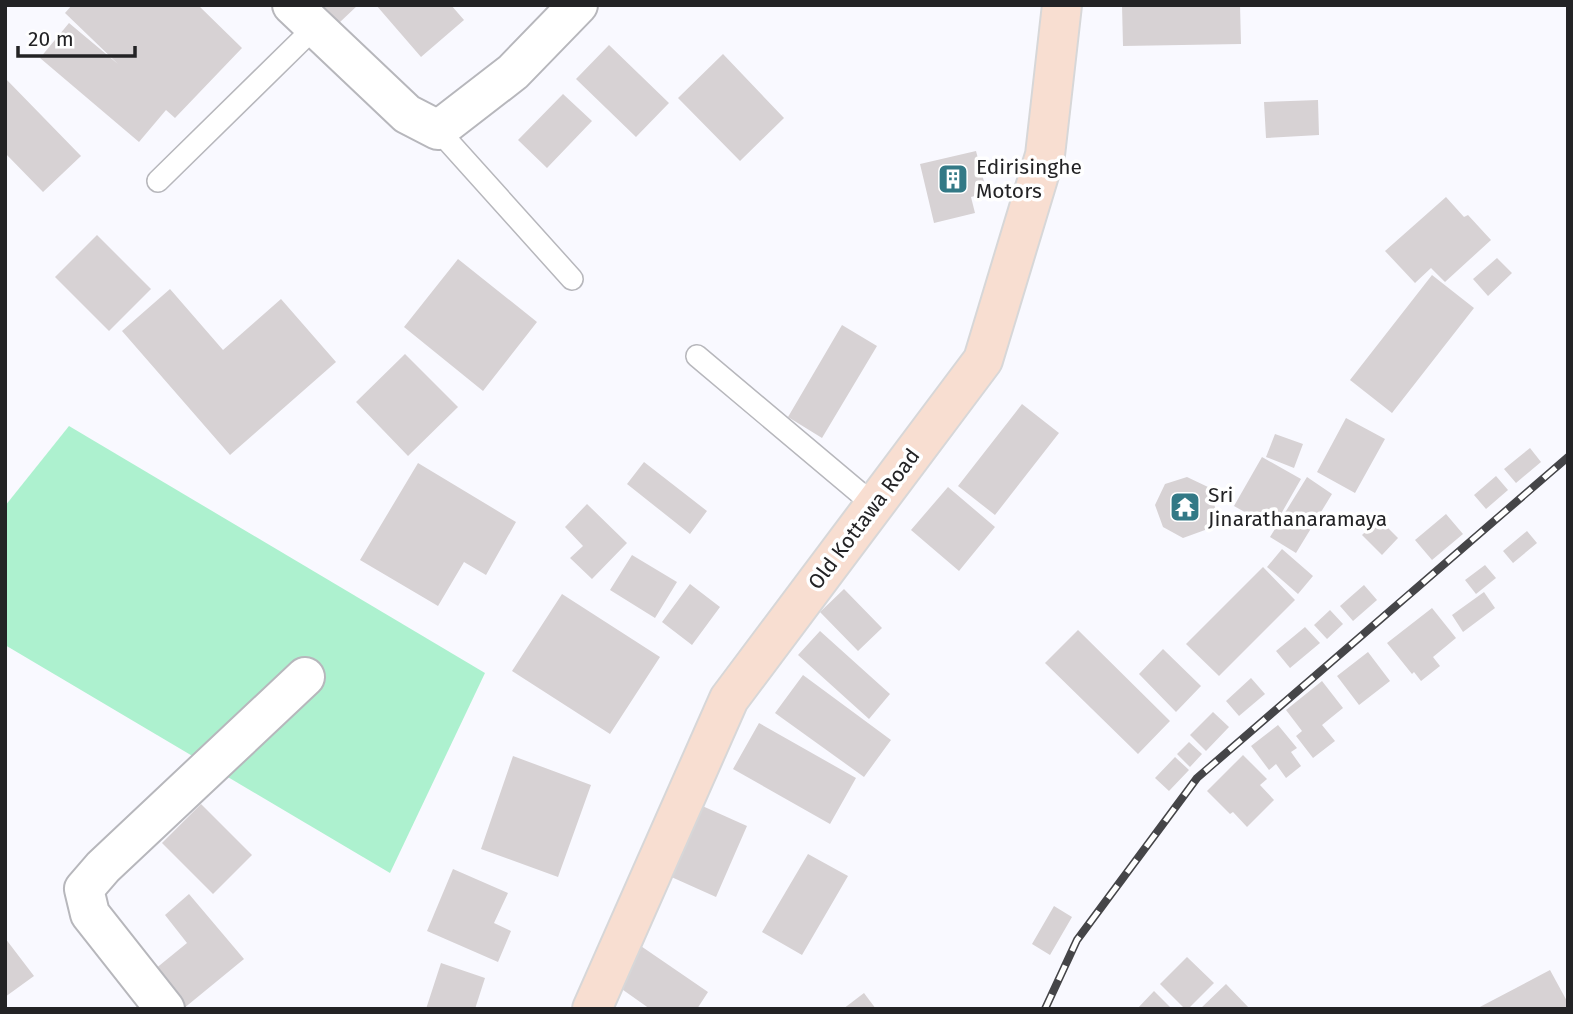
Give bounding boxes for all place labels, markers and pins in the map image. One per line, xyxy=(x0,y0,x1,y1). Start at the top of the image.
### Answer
place label: Edirisinghe Motors xyxy=(976,154,1082,204)
building icon: Edirisinghe Motors xyxy=(936,162,970,196)
place label: Sri Jinarathanaramaya xyxy=(1208,482,1387,532)
temple icon: Sri Jinarathanaramaya xyxy=(1168,490,1202,524)

